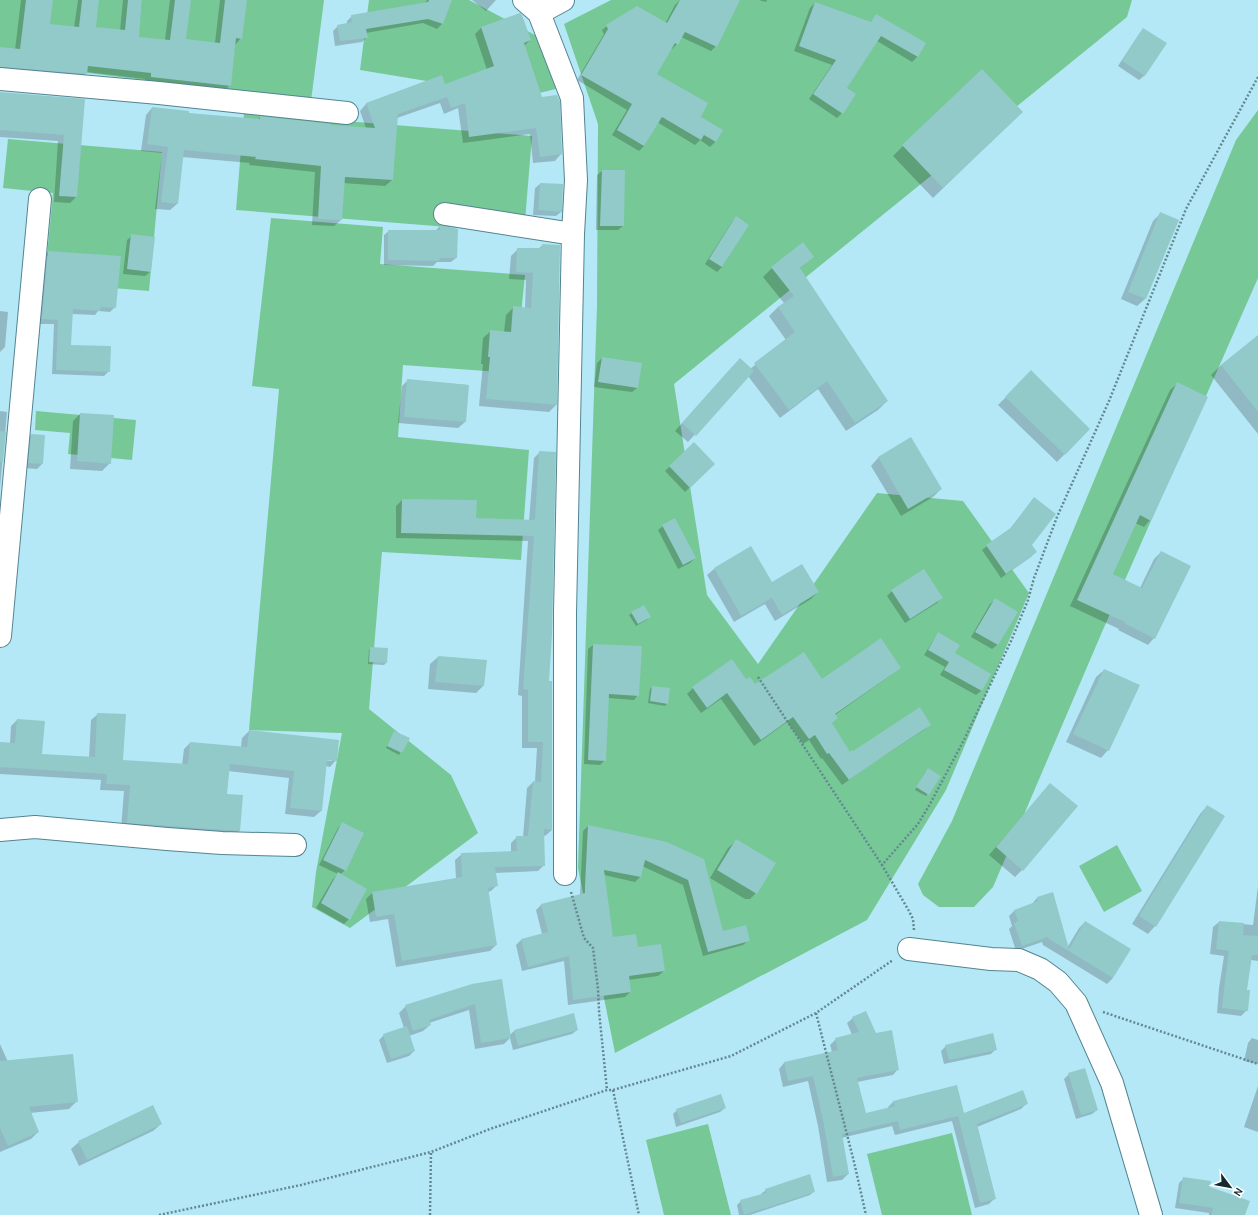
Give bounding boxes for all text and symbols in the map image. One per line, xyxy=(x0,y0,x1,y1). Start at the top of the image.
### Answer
north arrow xyxy=(1210,1167,1250,1207)
text: N xyxy=(1230,1185,1246,1199)

